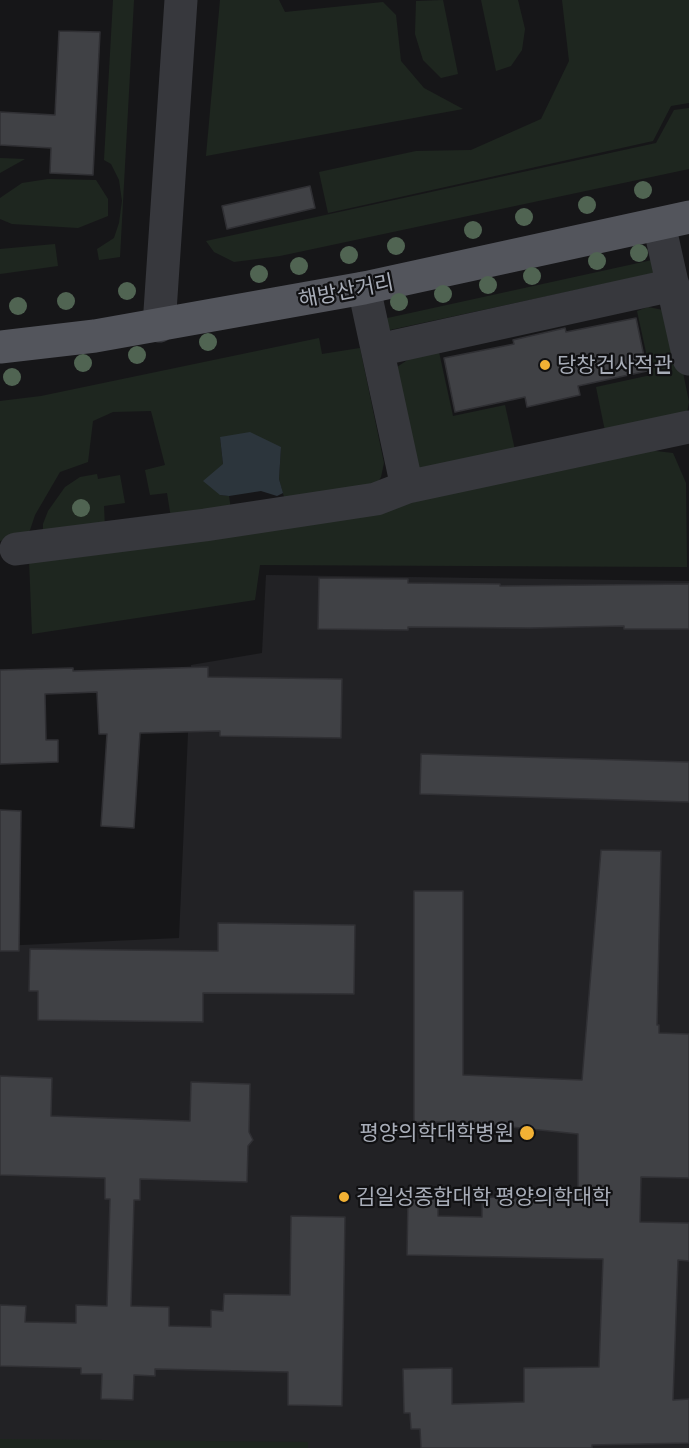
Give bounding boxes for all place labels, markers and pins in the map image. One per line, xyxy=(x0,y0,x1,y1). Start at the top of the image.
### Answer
place label: 당창건사적관 xyxy=(557,352,673,378)
marker: 당창건사적관 xyxy=(538,358,552,372)
place label: 평양의학대학병원 xyxy=(359,1120,514,1146)
marker: 평양의학대학병원 xyxy=(518,1124,536,1142)
place label: 김일성종합대학 평양의학대학 xyxy=(356,1184,611,1210)
marker: 김일성종합대학 평양의학대학 xyxy=(337,1190,351,1204)

